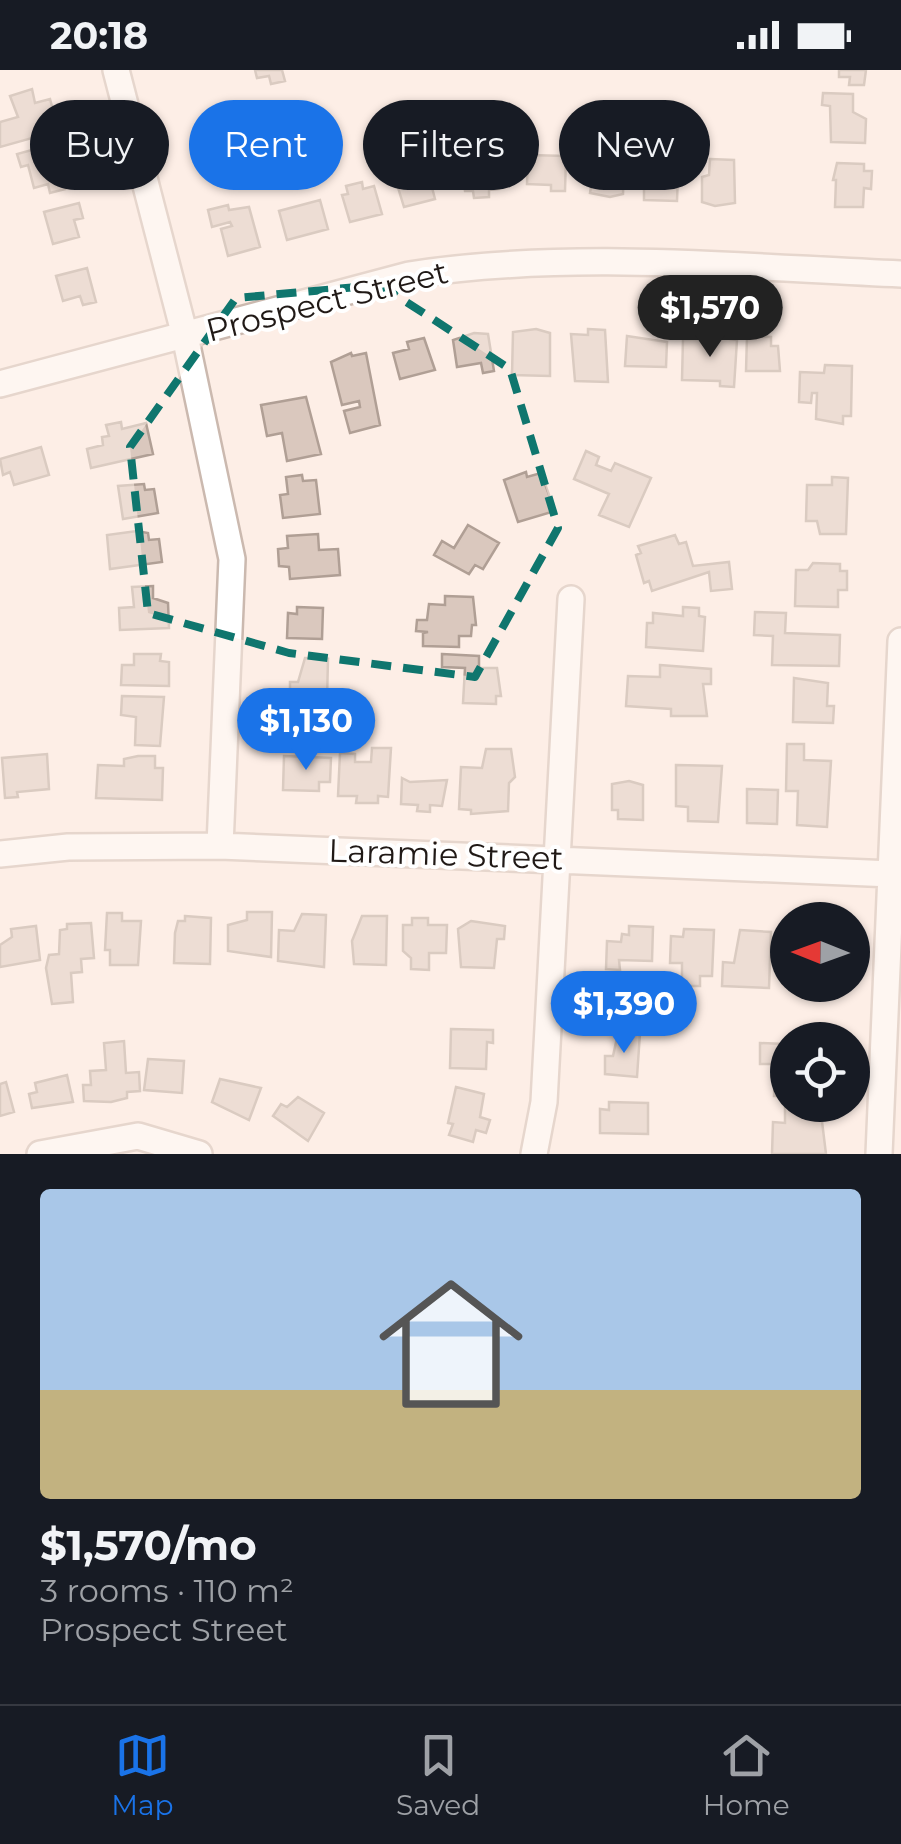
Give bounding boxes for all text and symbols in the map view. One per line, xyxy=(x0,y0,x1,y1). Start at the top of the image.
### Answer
text: 20:18 xyxy=(50,12,148,59)
chip: Buy xyxy=(30,100,169,190)
chip: Rent xyxy=(189,100,343,190)
chip: Filters xyxy=(363,100,539,190)
chip: New xyxy=(559,100,710,190)
street label: Prospect Street xyxy=(202,252,452,350)
pin: $1,570 xyxy=(629,275,791,360)
text: $1,570 xyxy=(660,288,760,327)
pin: $1,130 xyxy=(225,688,387,773)
text: $1,130 xyxy=(259,701,353,740)
street label: Laramie Street xyxy=(328,830,564,878)
north arrow xyxy=(770,902,870,1002)
map controls xyxy=(770,902,870,1122)
pin: $1,390 xyxy=(543,971,705,1056)
text: $1,390 xyxy=(573,984,675,1023)
button: locate xyxy=(770,1022,870,1122)
icon: home xyxy=(361,1254,541,1434)
text: $1,570/mo xyxy=(40,1519,257,1571)
text: 3 rooms · 110 m² xyxy=(40,1571,294,1610)
text: Prospect Street xyxy=(40,1610,288,1649)
tab: Map xyxy=(111,1728,174,1822)
tab: Saved xyxy=(396,1728,480,1822)
tab: Home xyxy=(703,1728,790,1822)

